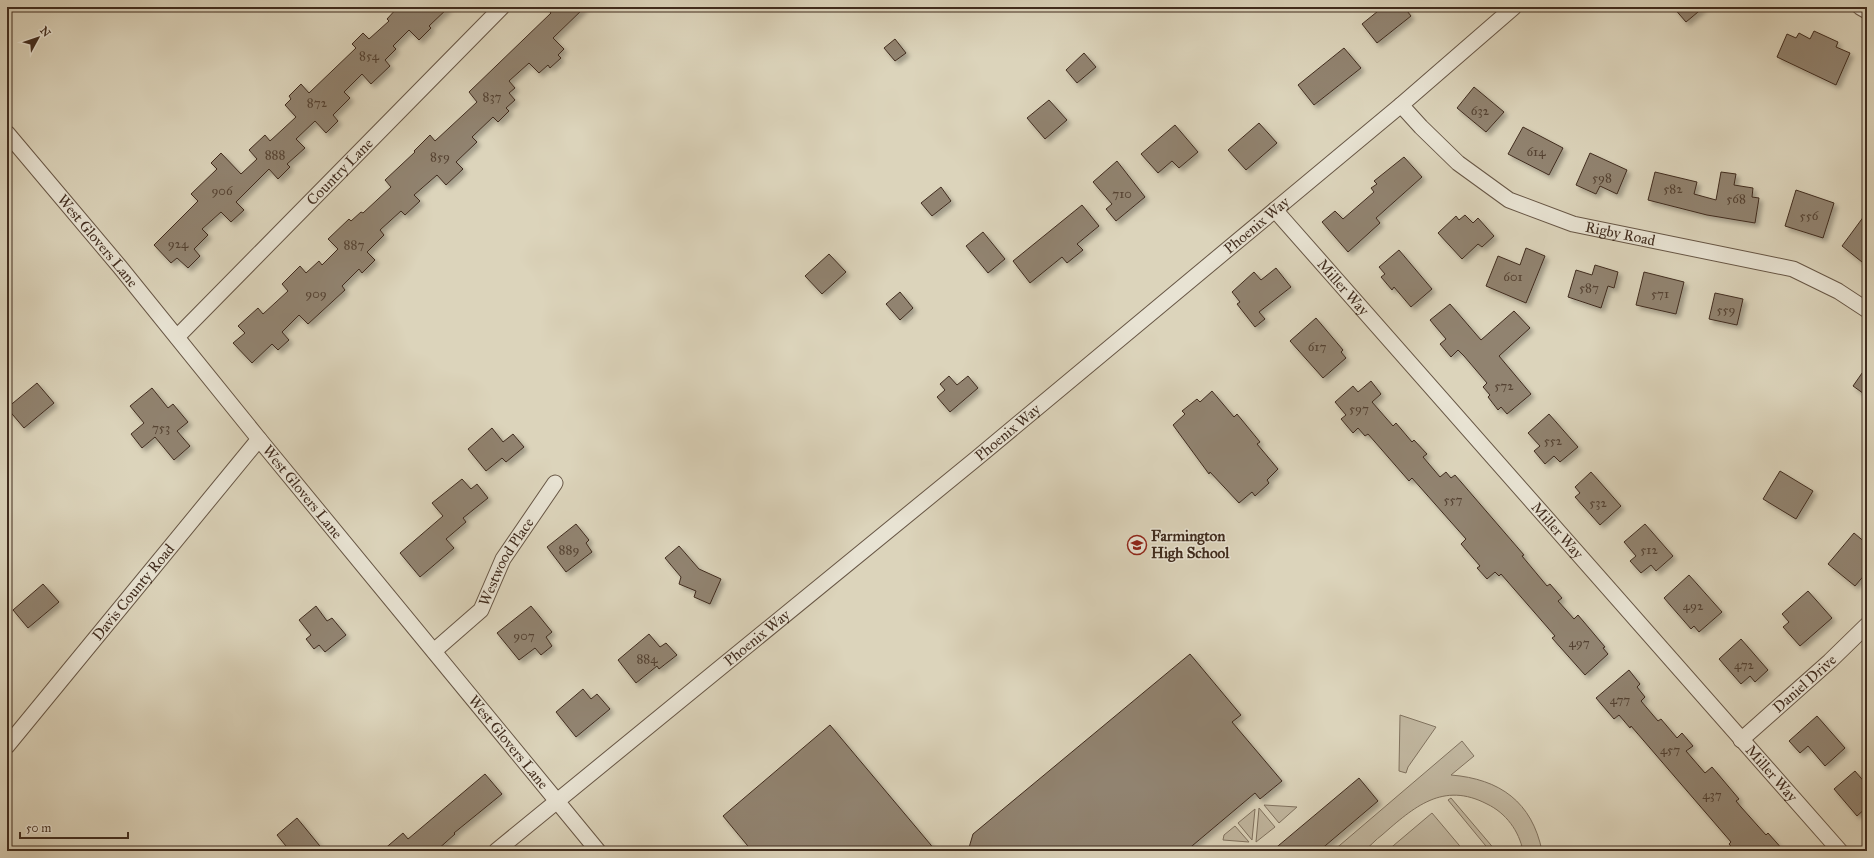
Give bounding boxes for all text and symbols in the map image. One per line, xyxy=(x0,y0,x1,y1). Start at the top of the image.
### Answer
north arrow xyxy=(18,18,58,58)
text: N xyxy=(37,24,54,40)
house number: 854 xyxy=(359,48,380,64)
house number: 837 xyxy=(482,89,502,105)
house number: 872 xyxy=(307,95,328,111)
house number: 632 xyxy=(1471,103,1490,119)
street label: Country Lane xyxy=(303,134,377,209)
house number: 614 xyxy=(1527,144,1546,160)
house number: 888 xyxy=(265,147,285,163)
house number: 859 xyxy=(430,149,450,165)
house number: 598 xyxy=(1592,170,1612,186)
house number: 582 xyxy=(1663,181,1683,197)
house number: 906 xyxy=(211,183,233,199)
house number: 710 xyxy=(1112,186,1132,202)
street label: West Glovers Lane xyxy=(54,191,142,291)
house number: 568 xyxy=(1726,191,1746,207)
street label: Phoenix Way xyxy=(1220,192,1294,258)
house number: 556 xyxy=(1800,208,1819,224)
street label: Rigby Road xyxy=(1584,218,1657,250)
house number: 924 xyxy=(168,236,189,252)
house number: 887 xyxy=(344,237,364,253)
street label: Miller Way xyxy=(1313,255,1373,320)
house number: 601 xyxy=(1503,269,1523,285)
house number: 587 xyxy=(1579,280,1599,296)
house number: 909 xyxy=(305,286,327,302)
house number: 571 xyxy=(1651,286,1669,302)
house number: 559 xyxy=(1716,302,1736,318)
house number: 617 xyxy=(1308,339,1326,355)
house number: 572 xyxy=(1494,378,1514,394)
street label: Phoenix Way xyxy=(971,399,1045,465)
house number: 597 xyxy=(1349,401,1369,417)
house number: 753 xyxy=(152,420,170,436)
house number: 552 xyxy=(1544,433,1563,449)
street label: West Glovers Lane xyxy=(259,441,346,542)
house number: 557 xyxy=(1443,492,1463,508)
house number: 532 xyxy=(1589,495,1607,511)
street label: Miller Way xyxy=(1528,498,1588,563)
street label: Westwood Place xyxy=(475,514,538,608)
place label: Farmington High School xyxy=(1151,527,1230,563)
school or university icon: Farmington High School xyxy=(1126,534,1148,556)
street label: Davis County Road xyxy=(88,540,178,644)
house number: 889 xyxy=(559,542,579,558)
house number: 512 xyxy=(1640,542,1658,558)
house number: 492 xyxy=(1683,598,1704,614)
street label: Phoenix Way xyxy=(720,605,794,670)
house number: 907 xyxy=(513,628,535,644)
house number: 497 xyxy=(1568,635,1590,651)
house number: 884 xyxy=(636,651,658,667)
street label: Daniel Drive xyxy=(1769,651,1840,716)
house number: 472 xyxy=(1734,657,1755,673)
street label: West Glovers Lane xyxy=(465,692,552,793)
house number: 477 xyxy=(1610,692,1630,708)
street label: Miller Way xyxy=(1742,741,1802,806)
house number: 457 xyxy=(1660,742,1680,758)
house number: 437 xyxy=(1702,787,1722,803)
scale bar xyxy=(20,814,128,840)
text: 50 m xyxy=(26,821,51,835)

